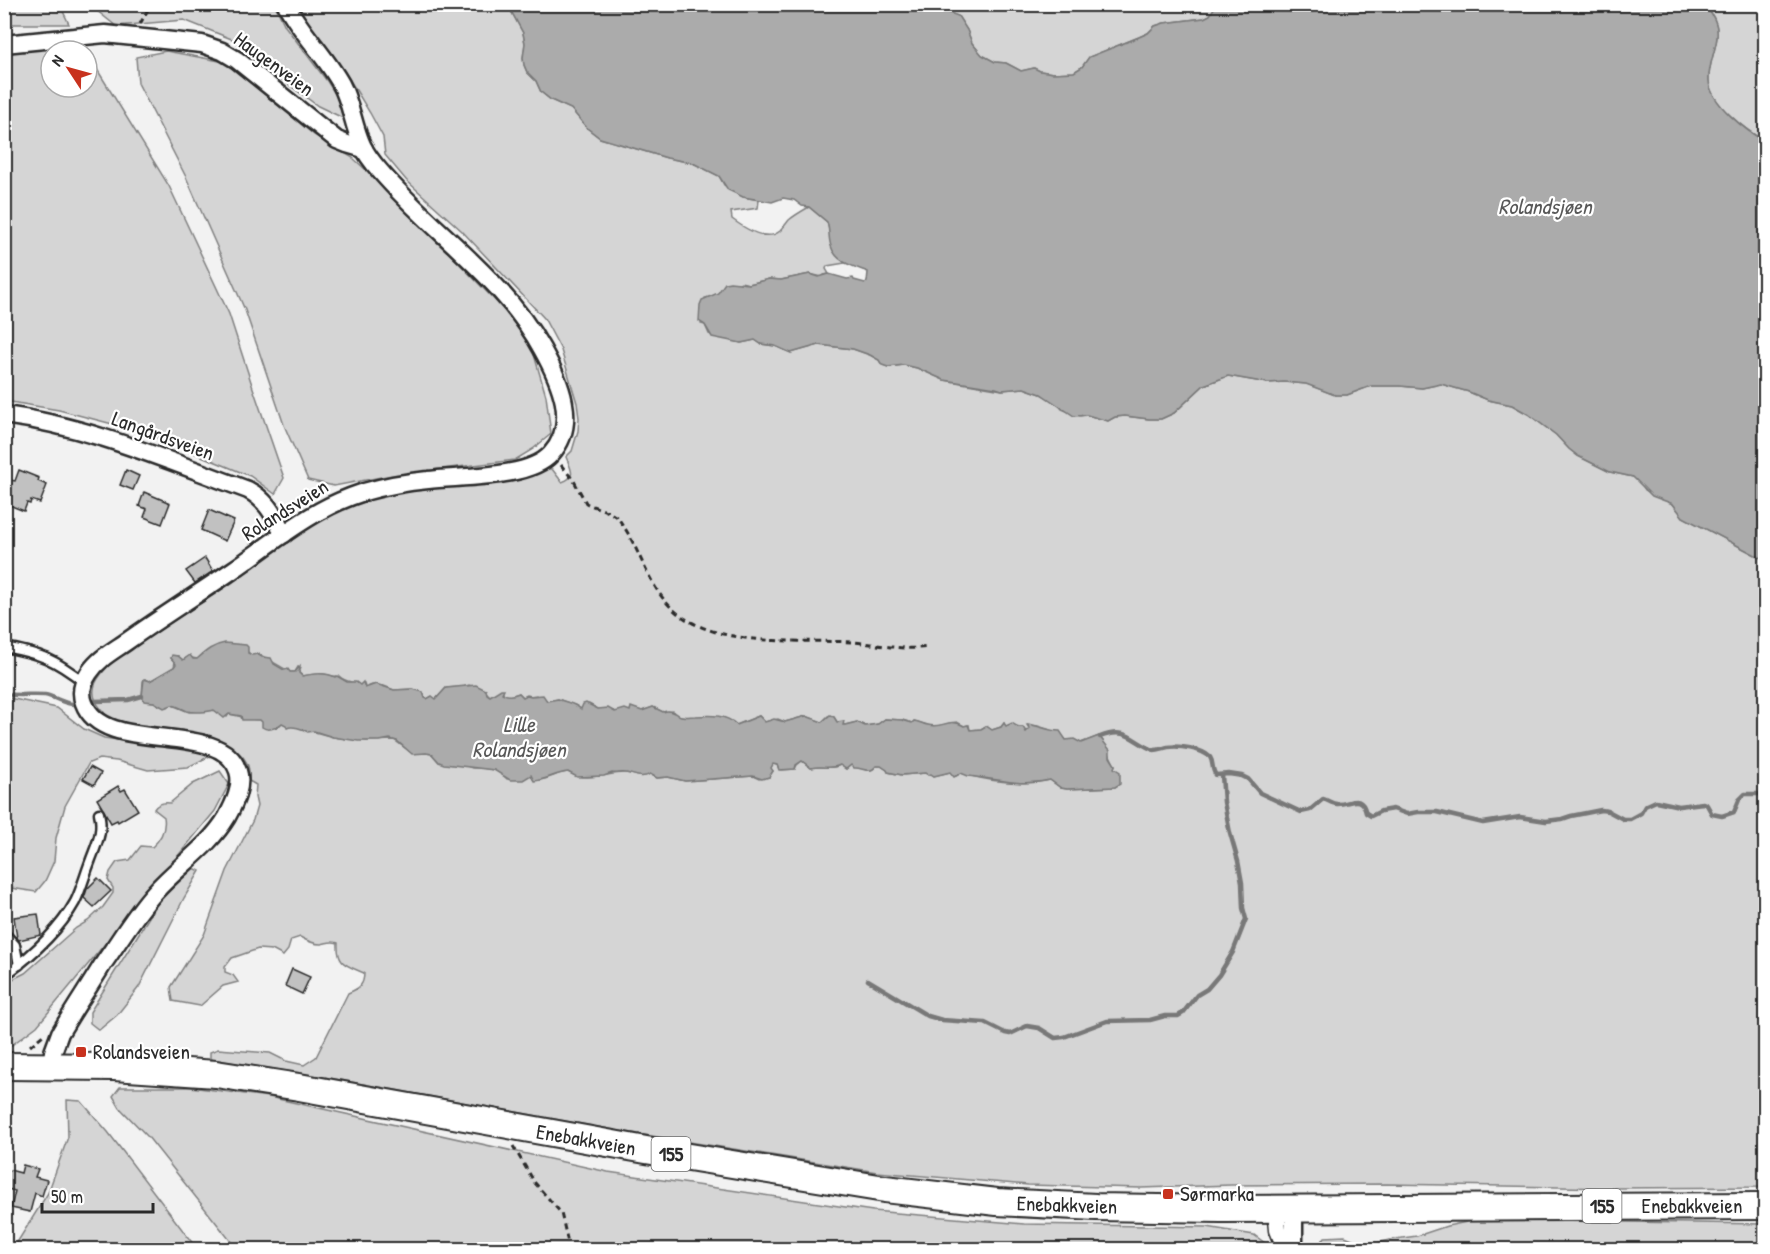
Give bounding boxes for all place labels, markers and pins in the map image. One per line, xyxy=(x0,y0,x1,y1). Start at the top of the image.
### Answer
place label: Rolandsveien xyxy=(93,1037,190,1066)
marker: Rolandsveien xyxy=(74,1045,88,1059)
place label: Sørmarka xyxy=(1180,1179,1254,1208)
marker: Sørmarka xyxy=(1161,1187,1175,1201)

